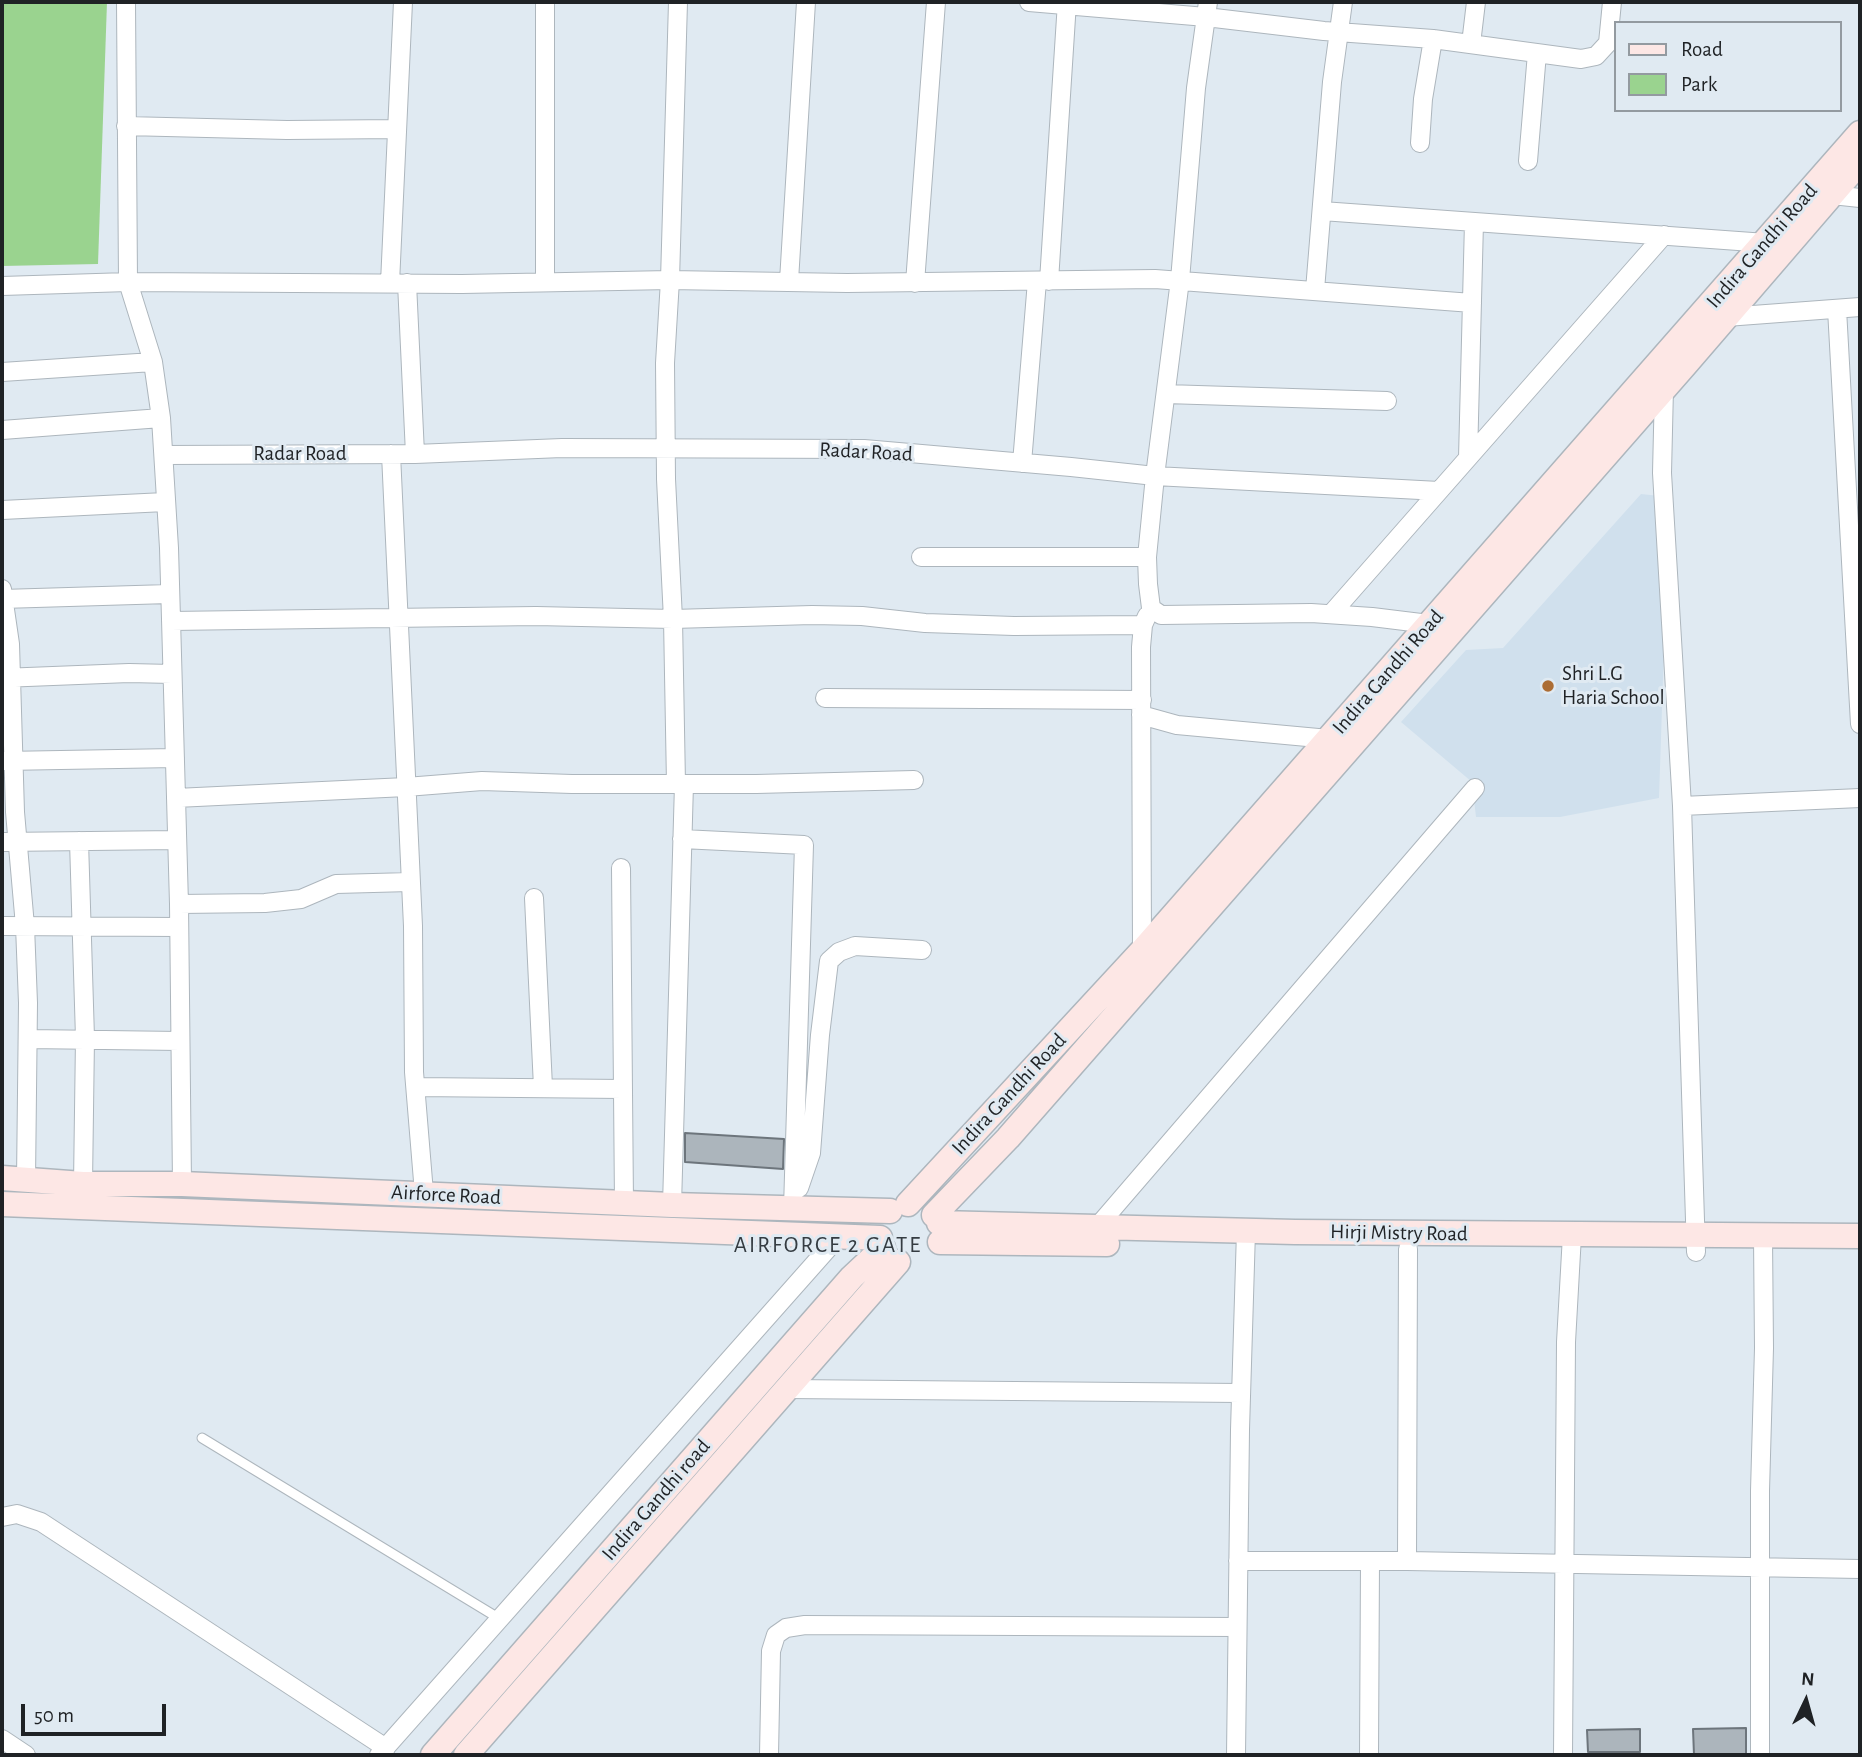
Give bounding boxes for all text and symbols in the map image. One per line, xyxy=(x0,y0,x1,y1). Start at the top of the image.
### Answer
legend xyxy=(1614,21,1841,112)
text: Road xyxy=(1681,39,1723,60)
text: Park xyxy=(1681,74,1717,95)
street label: Indira Gandhi Road xyxy=(1701,179,1823,313)
street label: Radar Road xyxy=(819,437,913,467)
street label: Radar Road xyxy=(253,441,347,467)
street label: Indira Gandhi Road xyxy=(1327,605,1449,739)
place label: Shri L.G Haria School xyxy=(1562,661,1665,711)
marker: Shri L.G Haria School xyxy=(1540,678,1556,694)
street label: Indira Gandhi Road xyxy=(946,1028,1072,1160)
street label: Airforce Road xyxy=(390,1180,502,1210)
street label: Hirji Mistry Road xyxy=(1330,1219,1468,1247)
district label: AIRFORCE 2 GATE xyxy=(736,1231,920,1259)
street label: Indira Gandhi road xyxy=(596,1434,716,1566)
north arrow xyxy=(1771,1666,1841,1736)
text: N xyxy=(1800,1670,1815,1690)
scale bar xyxy=(24,1690,170,1734)
text: 50 m xyxy=(34,1705,74,1726)

